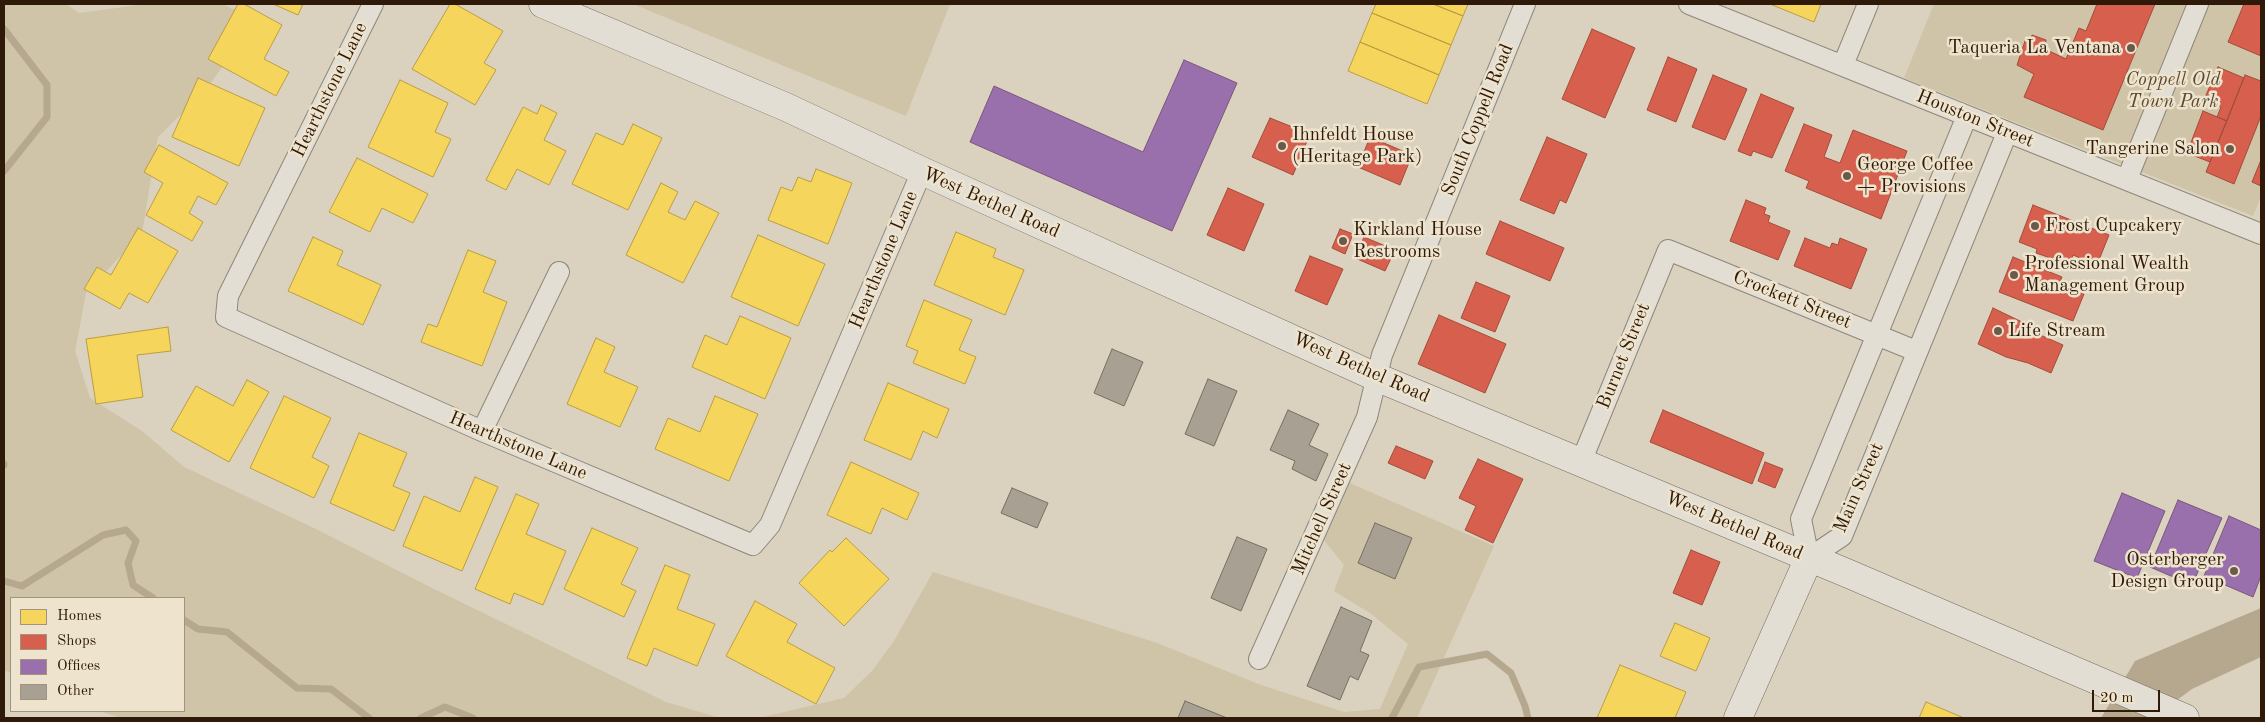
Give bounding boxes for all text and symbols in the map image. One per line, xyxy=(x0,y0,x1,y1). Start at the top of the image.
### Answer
street label: Hearthstone Lane xyxy=(287,19,373,161)
place label: Taqueria La Ventana xyxy=(1948,37,2121,59)
street label: South Coppell Road xyxy=(1437,41,1519,199)
marker: Taqueria La Ventana xyxy=(2125,42,2137,54)
park label: Coppell Old Town Park xyxy=(2125,69,2221,113)
street label: Houston Street xyxy=(1913,85,2037,153)
place label: Ihnfeldt House (Heritage Park) xyxy=(1292,124,1422,168)
place label: Tangerine Salon xyxy=(2086,138,2220,160)
marker: Ihnfeldt House (Heritage Park) xyxy=(1276,140,1288,152)
marker: Tangerine Salon xyxy=(2224,143,2236,155)
place label: George Coffee + Provisions xyxy=(1857,154,1973,198)
street label: West Bethel Road xyxy=(919,163,1063,243)
marker: George Coffee + Provisions xyxy=(1841,170,1853,182)
street label: Hearthstone Lane xyxy=(845,188,923,332)
place label: Frost Cupcakery xyxy=(2045,215,2182,237)
place label: Kirkland House Restrooms xyxy=(1353,219,1482,263)
marker: Frost Cupcakery xyxy=(2029,220,2041,232)
marker: Kirkland House Restrooms xyxy=(1337,235,1349,247)
place label: Professional Wealth Management Group xyxy=(2024,253,2189,297)
street label: Crockett Street xyxy=(1729,266,1855,334)
marker: Professional Wealth Management Group xyxy=(2008,269,2020,281)
street label: Burnet Street xyxy=(1592,300,1656,412)
place label: Life Stream xyxy=(2008,320,2106,342)
marker: Life Stream xyxy=(1992,325,2004,337)
street label: West Bethel Road xyxy=(1289,328,1433,408)
street label: Hearthstone Lane xyxy=(446,407,590,485)
street label: Main Street xyxy=(1829,439,1889,537)
street label: Mitchell Street xyxy=(1287,459,1357,579)
street label: West Bethel Road xyxy=(1662,487,1806,565)
place label: Osterberger Design Group xyxy=(2110,549,2224,593)
marker: Osterberger Design Group xyxy=(2228,565,2240,577)
legend xyxy=(10,597,185,712)
text: Homes xyxy=(57,609,102,624)
text: Shops xyxy=(57,634,96,649)
text: Offices xyxy=(57,659,100,674)
scale bar xyxy=(2095,680,2162,712)
text: Other xyxy=(57,684,94,699)
text: 20 m xyxy=(2100,691,2134,706)

